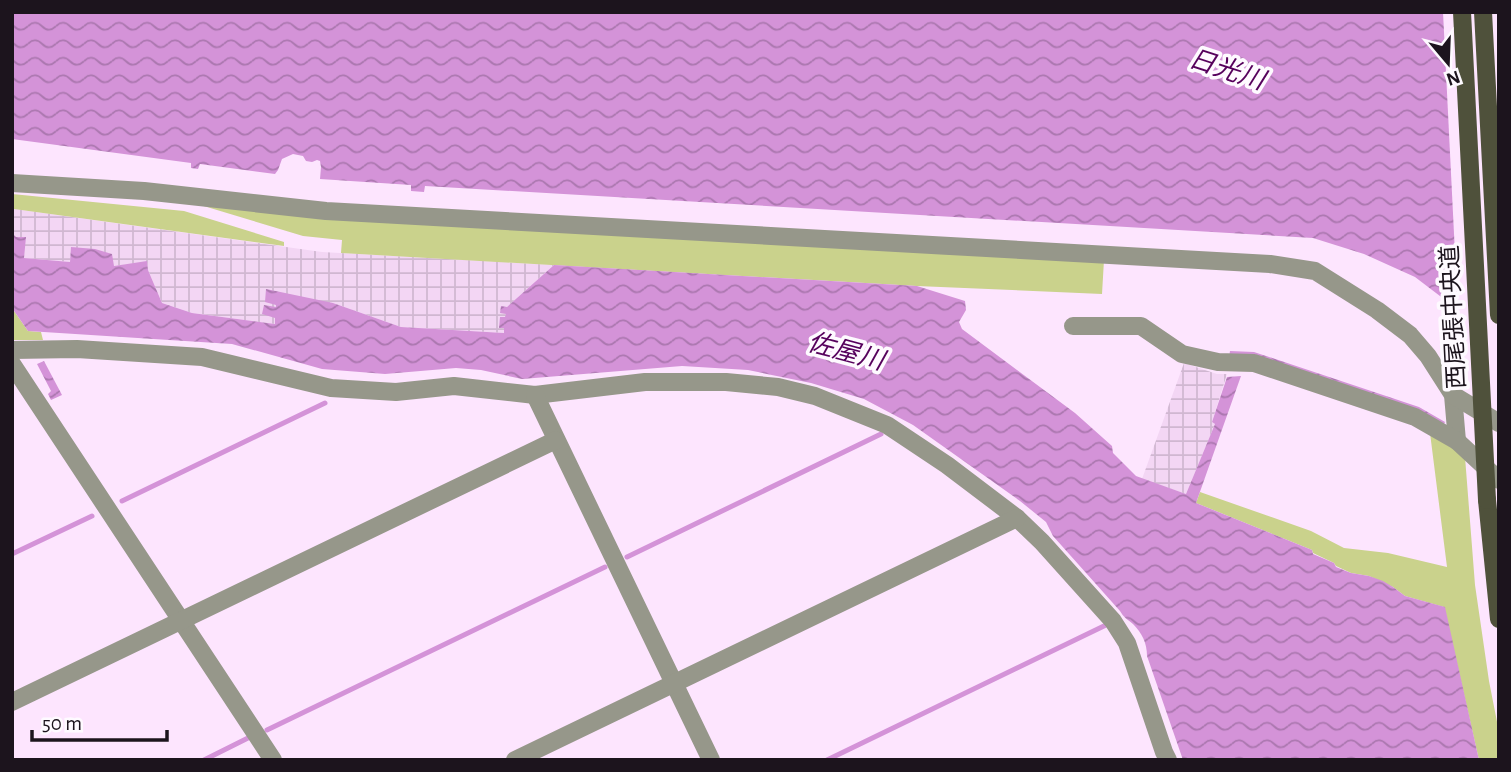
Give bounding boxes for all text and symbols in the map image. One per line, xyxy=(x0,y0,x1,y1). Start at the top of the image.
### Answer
north arrow xyxy=(1413,28,1483,98)
water label: 日光川 xyxy=(1186,45,1271,95)
text: N xyxy=(1444,67,1462,89)
street label: 西尾張中央道 xyxy=(1436,244,1470,390)
water label: 佐屋川 xyxy=(805,328,890,375)
scale bar xyxy=(32,698,166,742)
text: 50 m xyxy=(42,713,82,734)

